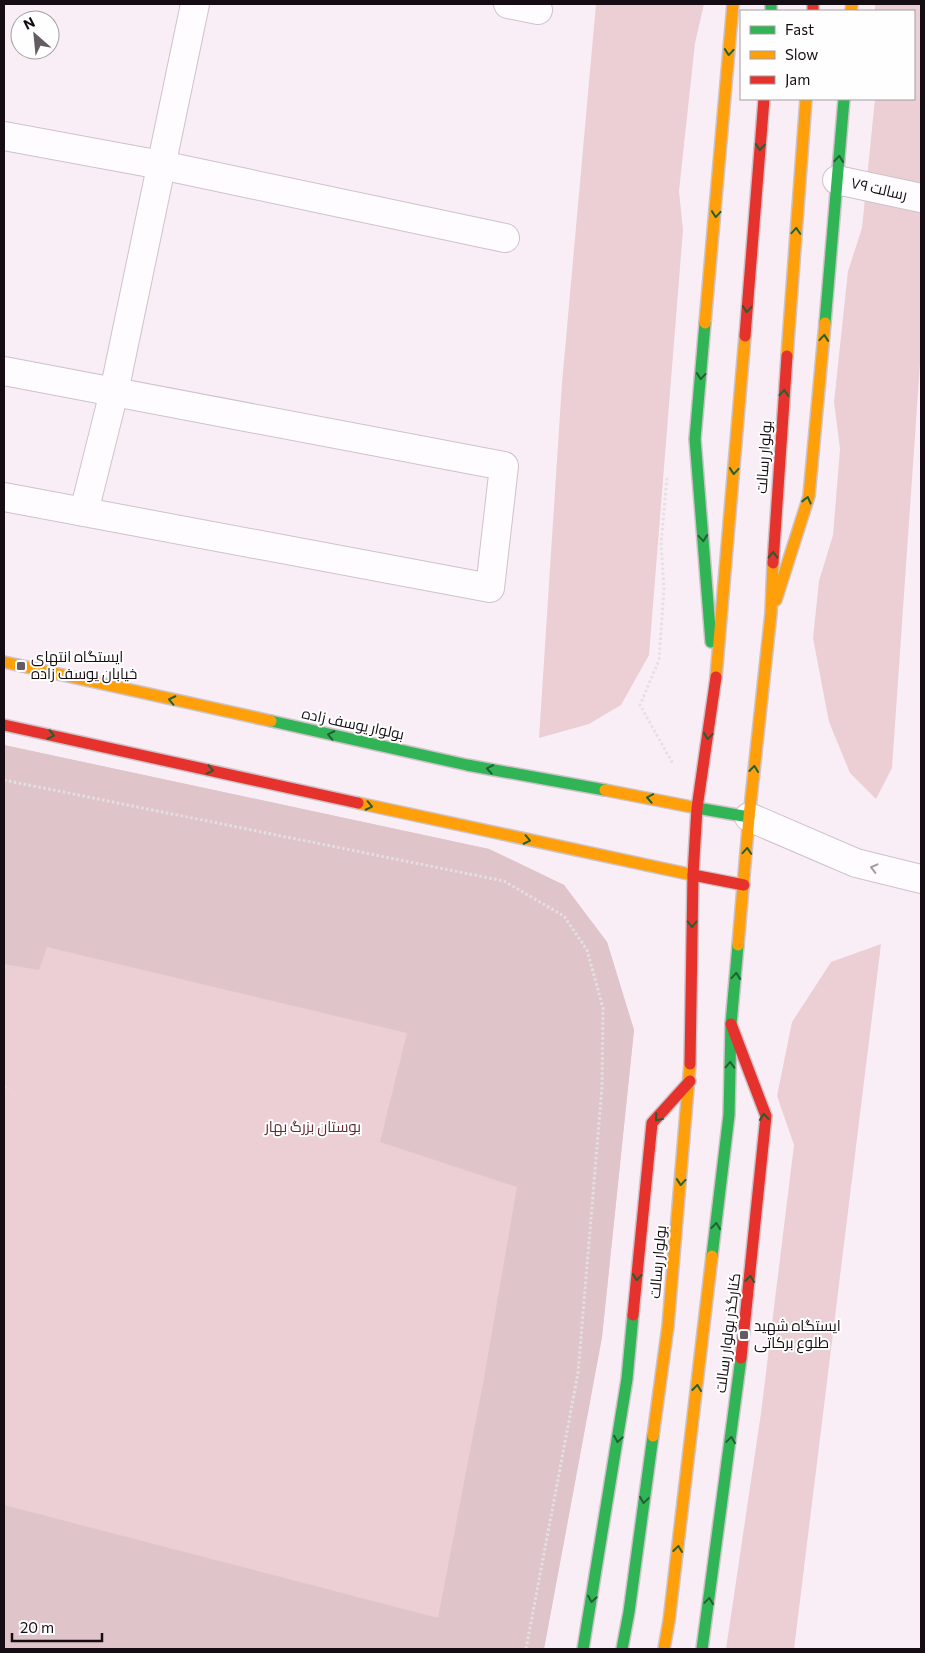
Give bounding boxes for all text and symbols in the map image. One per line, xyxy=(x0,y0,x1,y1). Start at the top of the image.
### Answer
north arrow xyxy=(10,10,60,60)
legend xyxy=(740,10,915,100)
text: N xyxy=(20,13,37,33)
text: Fast xyxy=(785,20,814,38)
text: Slow xyxy=(785,45,818,63)
one-way arrow xyxy=(724,49,735,57)
text: Jam xyxy=(785,70,810,88)
one-way arrow xyxy=(755,144,766,152)
one-way arrow xyxy=(833,155,844,163)
street label: رسالت ۷۹ xyxy=(849,173,909,204)
one-way arrow xyxy=(710,211,721,219)
one-way arrow xyxy=(791,227,802,235)
one-way arrow xyxy=(742,306,753,314)
one-way arrow xyxy=(818,334,829,342)
one-way arrow xyxy=(696,372,707,380)
one-way arrow xyxy=(779,389,790,397)
street label: بولوار رسالت xyxy=(751,420,776,494)
one-way arrow xyxy=(729,468,740,476)
one-way arrow xyxy=(801,495,812,504)
one-way arrow xyxy=(697,534,708,542)
one-way arrow xyxy=(768,551,779,559)
place label: ایستگاه انتهای خیابان یوسف زاده xyxy=(31,647,137,684)
marker: ایستگاه انتهای خیابان یوسف زاده xyxy=(15,660,27,672)
one-way arrow xyxy=(168,695,177,705)
street label: بولوار یوسف زاده xyxy=(300,703,406,744)
one-way arrow xyxy=(47,729,56,740)
one-way arrow xyxy=(327,730,335,741)
one-way arrow xyxy=(703,733,714,741)
one-way arrow xyxy=(206,764,214,775)
one-way arrow xyxy=(485,764,494,774)
one-way arrow xyxy=(748,765,759,773)
one-way arrow xyxy=(645,794,654,804)
one-way arrow xyxy=(364,800,373,810)
one-way arrow xyxy=(523,834,532,845)
one-way arrow xyxy=(741,847,752,855)
one-way arrow xyxy=(869,863,878,874)
one-way arrow xyxy=(687,920,697,928)
one-way arrow xyxy=(730,971,741,979)
one-way arrow xyxy=(725,1060,735,1068)
one-way arrow xyxy=(654,1112,663,1121)
one-way arrow xyxy=(759,1113,770,1121)
park label: بوستان بزرگ بهار xyxy=(264,1117,361,1137)
one-way arrow xyxy=(675,1178,686,1186)
one-way arrow xyxy=(710,1222,721,1230)
street label: بولوار رسالت xyxy=(645,1225,670,1299)
street label: کنارگذر بولوار رسالت xyxy=(711,1272,744,1394)
one-way arrow xyxy=(632,1274,643,1282)
one-way arrow xyxy=(744,1274,755,1282)
place label: ایستگاه شهید طلوع برکاتی xyxy=(754,1316,841,1354)
marker: ایستگاه شهید طلوع برکاتی xyxy=(738,1329,750,1341)
one-way arrow xyxy=(691,1383,702,1391)
one-way arrow xyxy=(613,1434,623,1443)
one-way arrow xyxy=(725,1436,735,1444)
one-way arrow xyxy=(639,1496,650,1504)
one-way arrow xyxy=(672,1545,683,1553)
one-way arrow xyxy=(587,1595,597,1603)
one-way arrow xyxy=(703,1597,714,1605)
scale bar xyxy=(12,1610,102,1642)
text: 20 m xyxy=(20,1618,54,1636)

